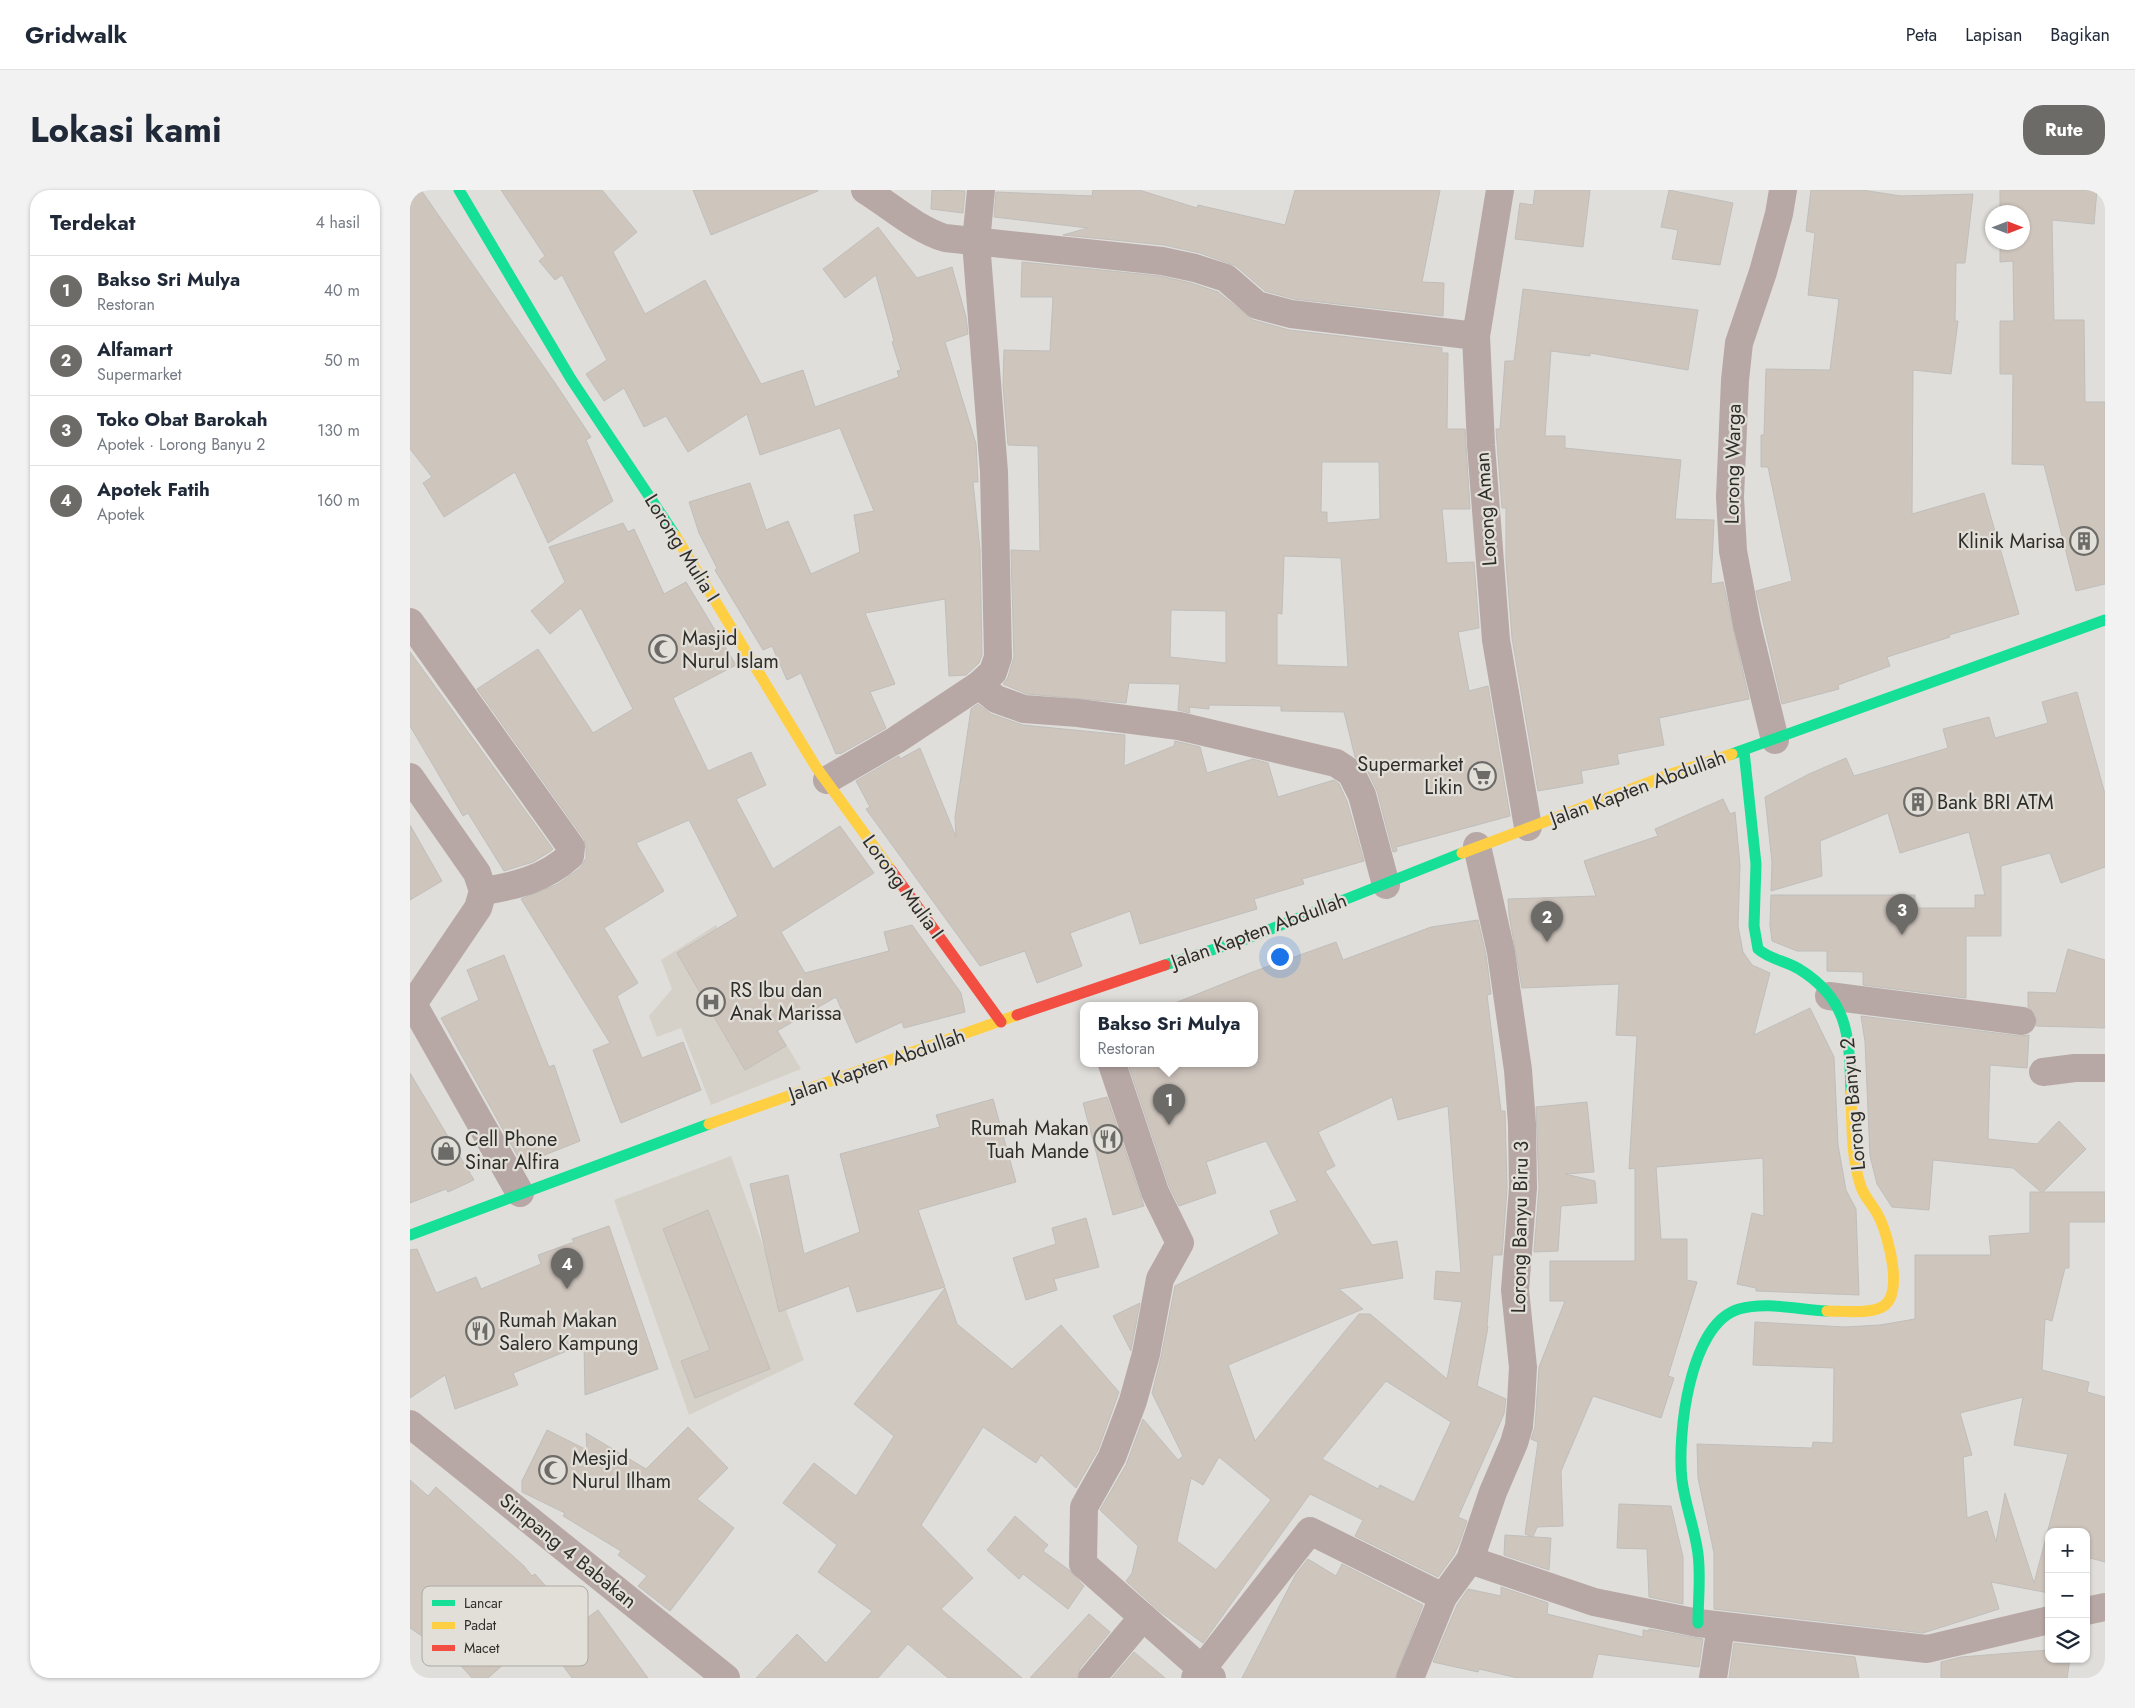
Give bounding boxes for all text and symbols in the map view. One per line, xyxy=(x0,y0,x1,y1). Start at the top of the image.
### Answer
text: Gridwalk xyxy=(25,17,127,52)
text: Peta xyxy=(1906,22,1937,48)
text: Lapisan xyxy=(1965,22,2022,48)
text: Bagikan xyxy=(2050,22,2110,48)
text: Lokasi kami xyxy=(30,105,222,155)
button: Rute xyxy=(2023,105,2105,155)
north arrow xyxy=(1985,205,2030,250)
text: Terdekat xyxy=(50,208,135,238)
text: 4 hasil xyxy=(315,211,360,234)
text: Bakso Sri Mulya xyxy=(97,266,240,293)
text: 1 xyxy=(62,279,70,302)
text: 40 m xyxy=(324,279,360,302)
text: Restoran xyxy=(97,293,155,316)
text: Alfamart xyxy=(97,336,173,363)
text: 2 xyxy=(61,349,71,372)
text: 50 m xyxy=(324,349,360,372)
text: Supermarket xyxy=(97,363,182,386)
street label: Lorong Warga xyxy=(1717,404,1749,524)
text: Toko Obat Barokah xyxy=(97,406,267,433)
text: 3 xyxy=(61,419,71,442)
text: 130 m xyxy=(317,419,360,442)
text: Apotek · Lorong Banyu 2 xyxy=(97,433,265,456)
street label: Lorong Aman xyxy=(1468,451,1504,567)
text: Apotek Fatih xyxy=(97,476,210,503)
street label: Lorong Mulia I xyxy=(637,488,727,608)
text: 4 xyxy=(60,489,72,512)
text: 160 m xyxy=(317,489,360,512)
text: Apotek xyxy=(97,503,145,526)
building icon: Klinik Marisa xyxy=(2069,526,2099,556)
place label: Klinik Marisa xyxy=(1958,527,2065,556)
place label: Masjid Nurul Islam xyxy=(682,624,779,676)
mosque icon: Masjid Nurul Islam xyxy=(648,634,678,664)
street label: Jalan Kapten Abdullah xyxy=(1543,743,1730,834)
place label: Supermarket Likin xyxy=(1357,750,1463,802)
supermarket icon: Supermarket Likin xyxy=(1467,761,1497,791)
building icon: Bank BRI ATM xyxy=(1903,787,1933,817)
place label: Bank BRI ATM xyxy=(1937,788,2054,817)
street label: Lorong Mulia I xyxy=(855,829,951,945)
street label: Jalan Kapten Abdullah xyxy=(1164,886,1351,977)
pin: 3 xyxy=(1886,894,1918,935)
pin: 2 xyxy=(1531,901,1563,942)
your location xyxy=(1267,944,1293,970)
place label: RS Ibu dan Anak Marissa xyxy=(730,976,842,1028)
hospital icon: RS Ibu dan Anak Marissa xyxy=(696,987,726,1017)
popup xyxy=(1080,1002,1258,1067)
text: Bakso Sri Mulya xyxy=(1097,1010,1241,1037)
street label: Jalan Kapten Abdullah xyxy=(782,1021,969,1110)
street label: Lorong Banyu 2 xyxy=(1833,1036,1873,1172)
text: Restoran xyxy=(1097,1037,1155,1060)
pin: 1 xyxy=(1153,1084,1185,1125)
place label: Rumah Makan Tuah Mande xyxy=(971,1114,1089,1166)
restaurant icon: Rumah Makan Tuah Mande xyxy=(1093,1124,1123,1154)
place label: Cell Phone Sinar Alfira xyxy=(465,1125,559,1177)
shop icon: Cell Phone Sinar Alfira xyxy=(431,1136,461,1166)
street label: Lorong Banyu Biru 3 xyxy=(1504,1140,1536,1313)
pin: 4 xyxy=(551,1248,583,1289)
place label: Rumah Makan Salero Kampung xyxy=(499,1306,638,1358)
restaurant icon: Rumah Makan Salero Kampung xyxy=(465,1316,495,1346)
place label: Mesjid Nurul Ilham xyxy=(572,1444,671,1496)
mosque icon: Mesjid Nurul Ilham xyxy=(538,1455,568,1485)
street label: Simpang 4 Babakan xyxy=(493,1487,643,1615)
map controls xyxy=(2045,1528,2090,1663)
button: + xyxy=(2045,1528,2090,1573)
button: − xyxy=(2045,1573,2090,1618)
legend xyxy=(422,1586,588,1666)
text: Lancar xyxy=(464,1593,503,1613)
text: Padat xyxy=(464,1615,497,1635)
button: layers xyxy=(2045,1618,2090,1663)
text: Macet xyxy=(464,1638,500,1658)

